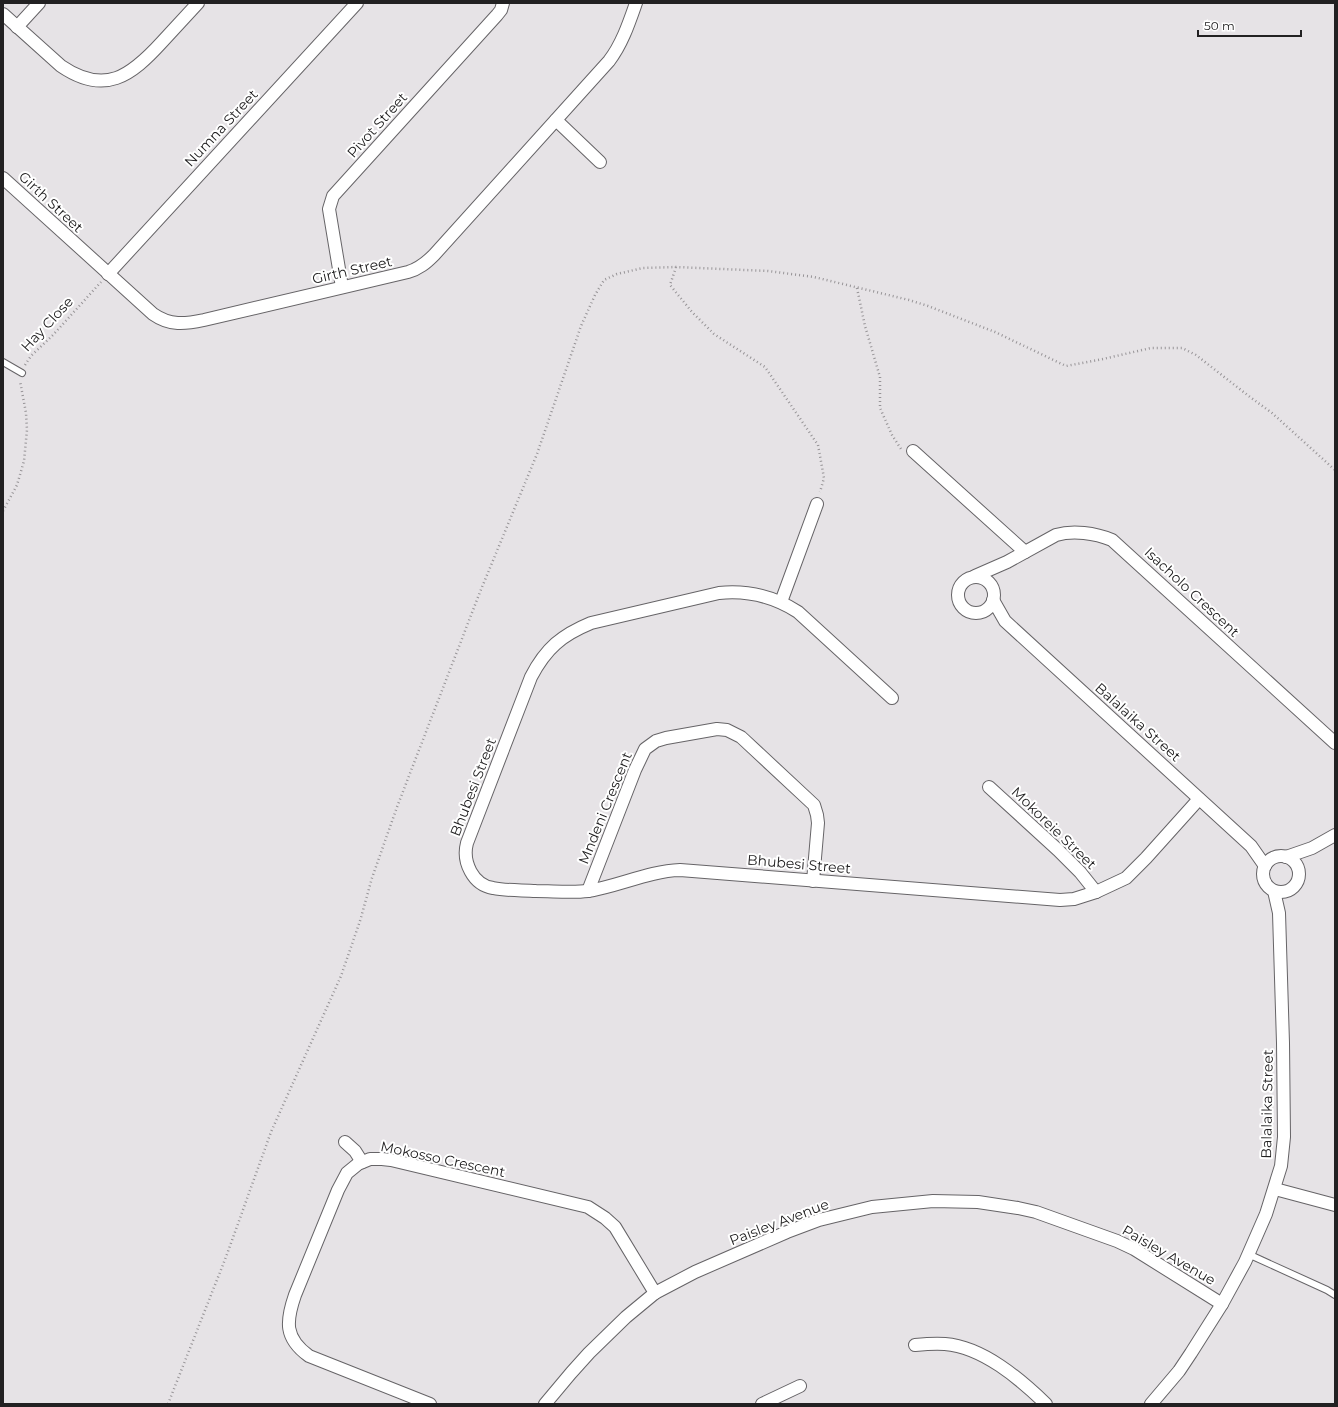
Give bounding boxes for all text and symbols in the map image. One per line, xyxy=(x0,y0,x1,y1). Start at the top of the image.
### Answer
scale bar xyxy=(1198,12,1301,38)
text: 50 m xyxy=(1204,18,1235,33)
street label: Numna Street xyxy=(181,85,262,170)
street label: Pivot Street xyxy=(343,88,411,161)
street label: Girth Street xyxy=(15,168,87,237)
street label: Girth Street xyxy=(310,252,394,288)
street label: Hay Close xyxy=(17,293,77,355)
street label: Isacholo Crescent xyxy=(1141,543,1244,641)
street label: Balalaika Street xyxy=(1091,679,1185,765)
street label: Bhubesi Street xyxy=(446,735,500,839)
street label: Mndeni Crescent xyxy=(574,749,636,867)
street label: Mokoreie Street xyxy=(1008,783,1100,873)
street label: Bhubesi Street xyxy=(746,851,852,878)
street label: Balalaika Street xyxy=(1257,1049,1277,1159)
street label: Mokosso Crescent xyxy=(379,1137,507,1181)
street label: Paisley Avenue xyxy=(727,1195,831,1249)
street label: Paisley Avenue xyxy=(1119,1221,1219,1289)

